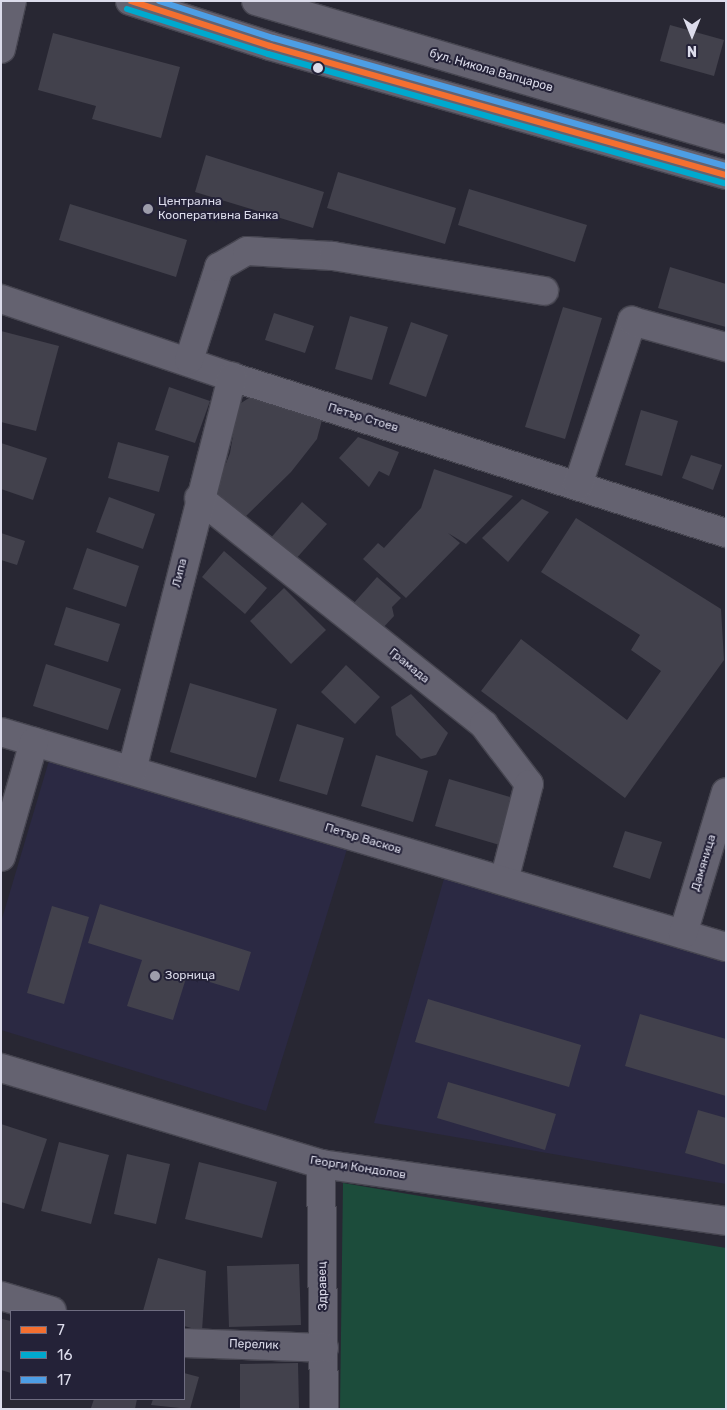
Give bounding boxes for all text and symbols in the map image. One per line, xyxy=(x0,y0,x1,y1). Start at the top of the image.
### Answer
north arrow xyxy=(667,10,717,60)
text: N xyxy=(687,42,697,59)
street label: бул. Никола Вапцаров xyxy=(428,46,554,96)
unlabelled marker xyxy=(313,63,323,73)
place label: Централна Кооперативна Банка xyxy=(158,195,278,223)
marker: Централна Кооперативна Банка xyxy=(142,203,154,215)
street label: Петър Стоев xyxy=(326,400,400,436)
street label: Липа xyxy=(169,557,191,589)
street label: Грамада xyxy=(386,645,432,687)
street label: Петър Васков xyxy=(323,821,403,857)
street label: Дамяница xyxy=(689,833,719,893)
place label: Зорница xyxy=(165,969,215,983)
marker: Зорница xyxy=(149,970,161,982)
street label: Георги Кондолов xyxy=(309,1153,407,1183)
street label: Здравец xyxy=(315,1261,331,1311)
legend xyxy=(10,1310,185,1400)
text: 7 xyxy=(57,1321,65,1339)
street label: Перелик xyxy=(229,1337,279,1353)
text: 16 xyxy=(57,1346,72,1364)
text: 17 xyxy=(57,1371,71,1389)

